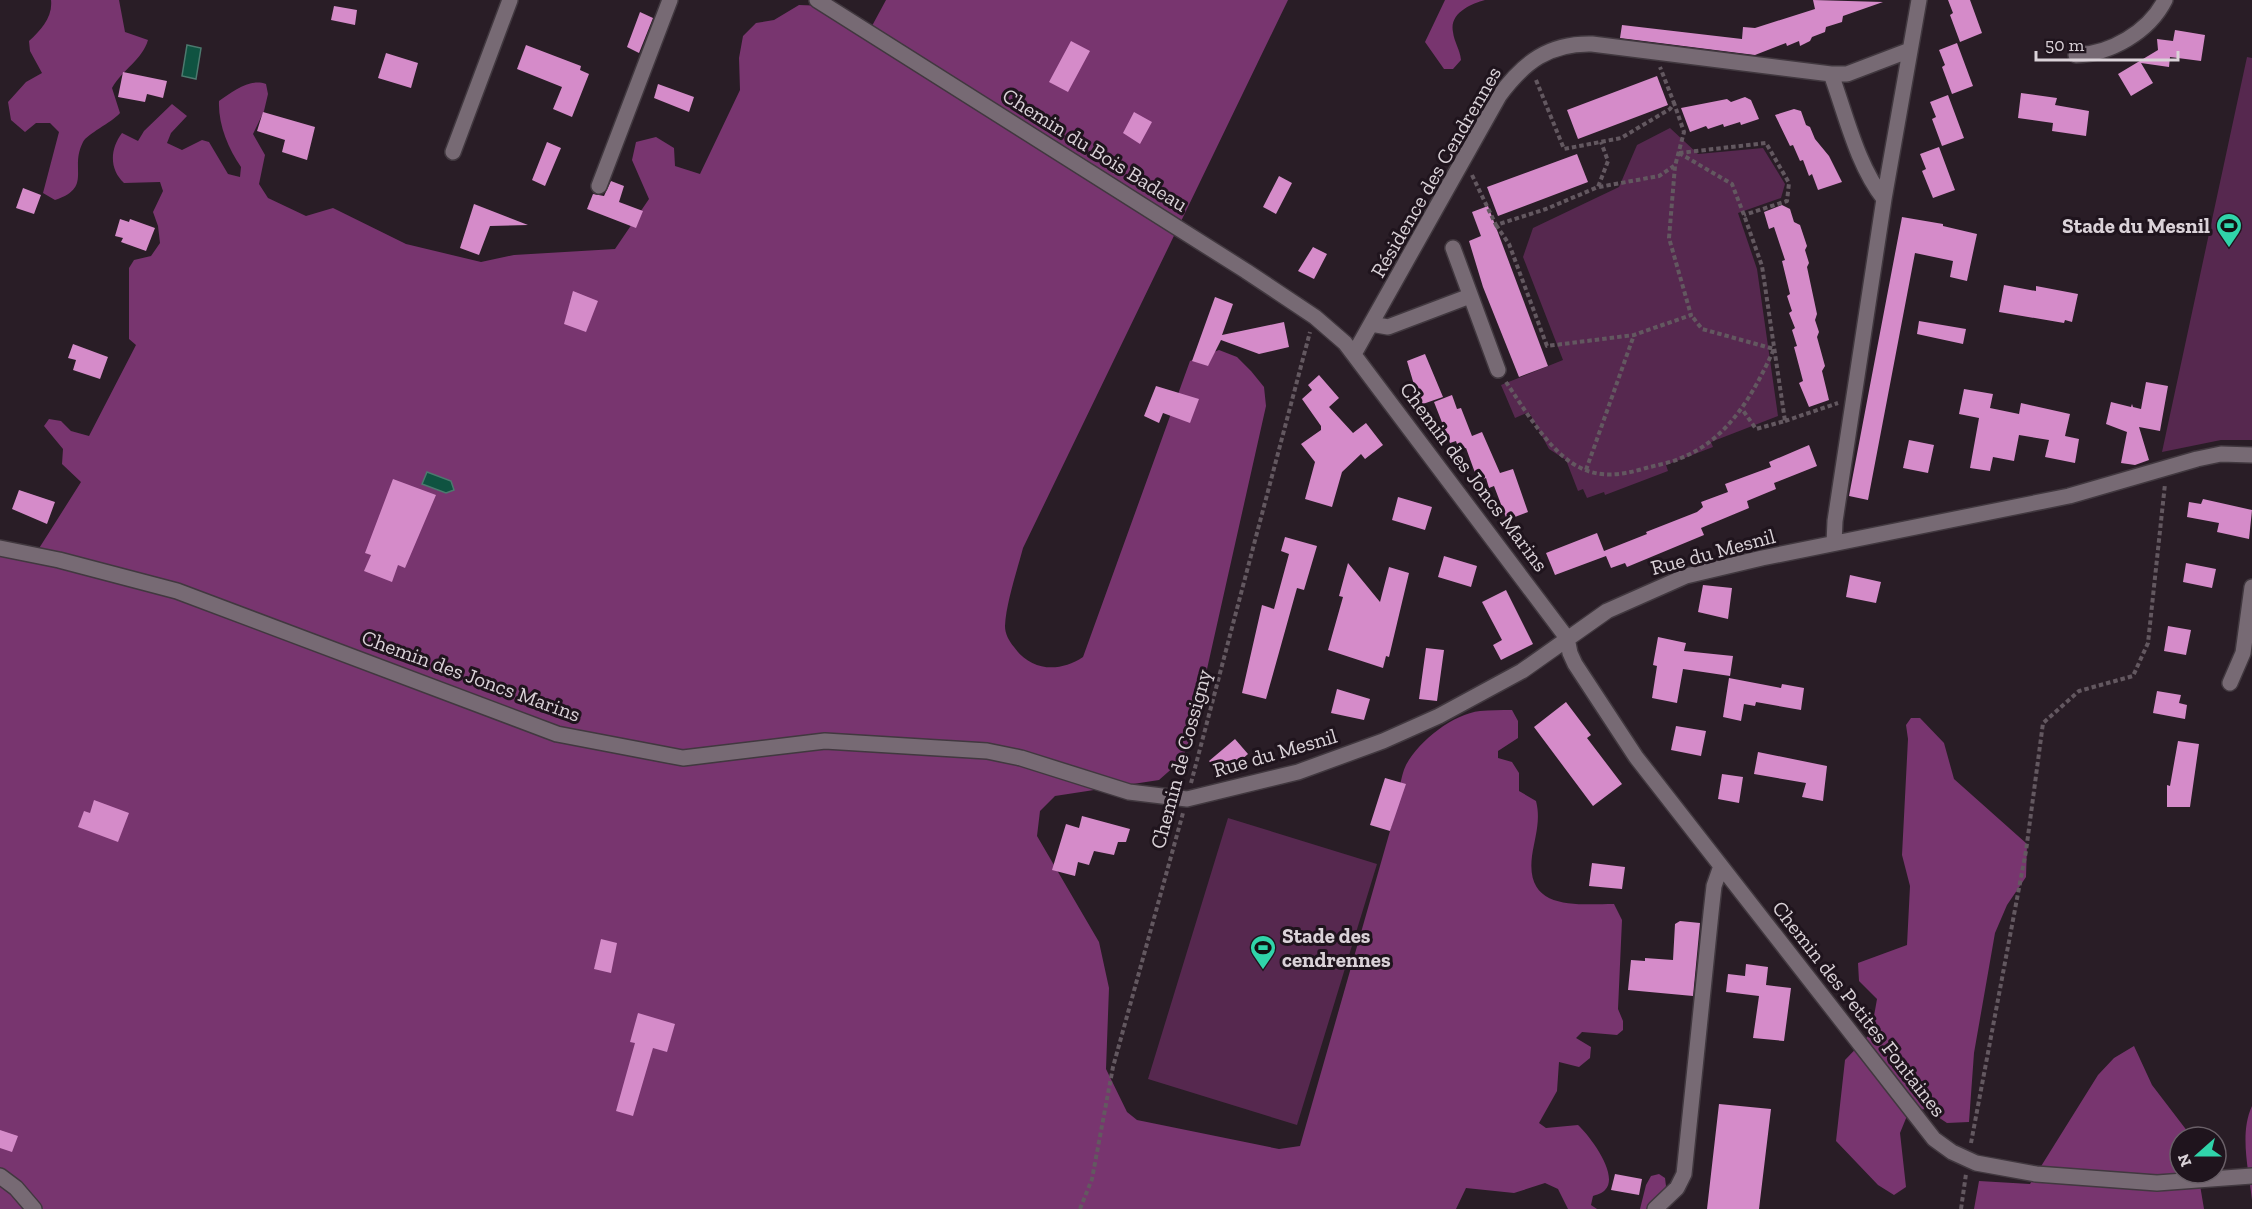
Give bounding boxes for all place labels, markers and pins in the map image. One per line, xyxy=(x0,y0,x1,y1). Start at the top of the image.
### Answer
sports icon: Stade du Mesnil xyxy=(2214,211,2244,249)
place label: Stade du Mesnil xyxy=(2062,213,2210,238)
place label: Stade des cendrennes xyxy=(1282,923,1391,972)
sports icon: Stade des cendrennes xyxy=(1248,933,1278,971)

